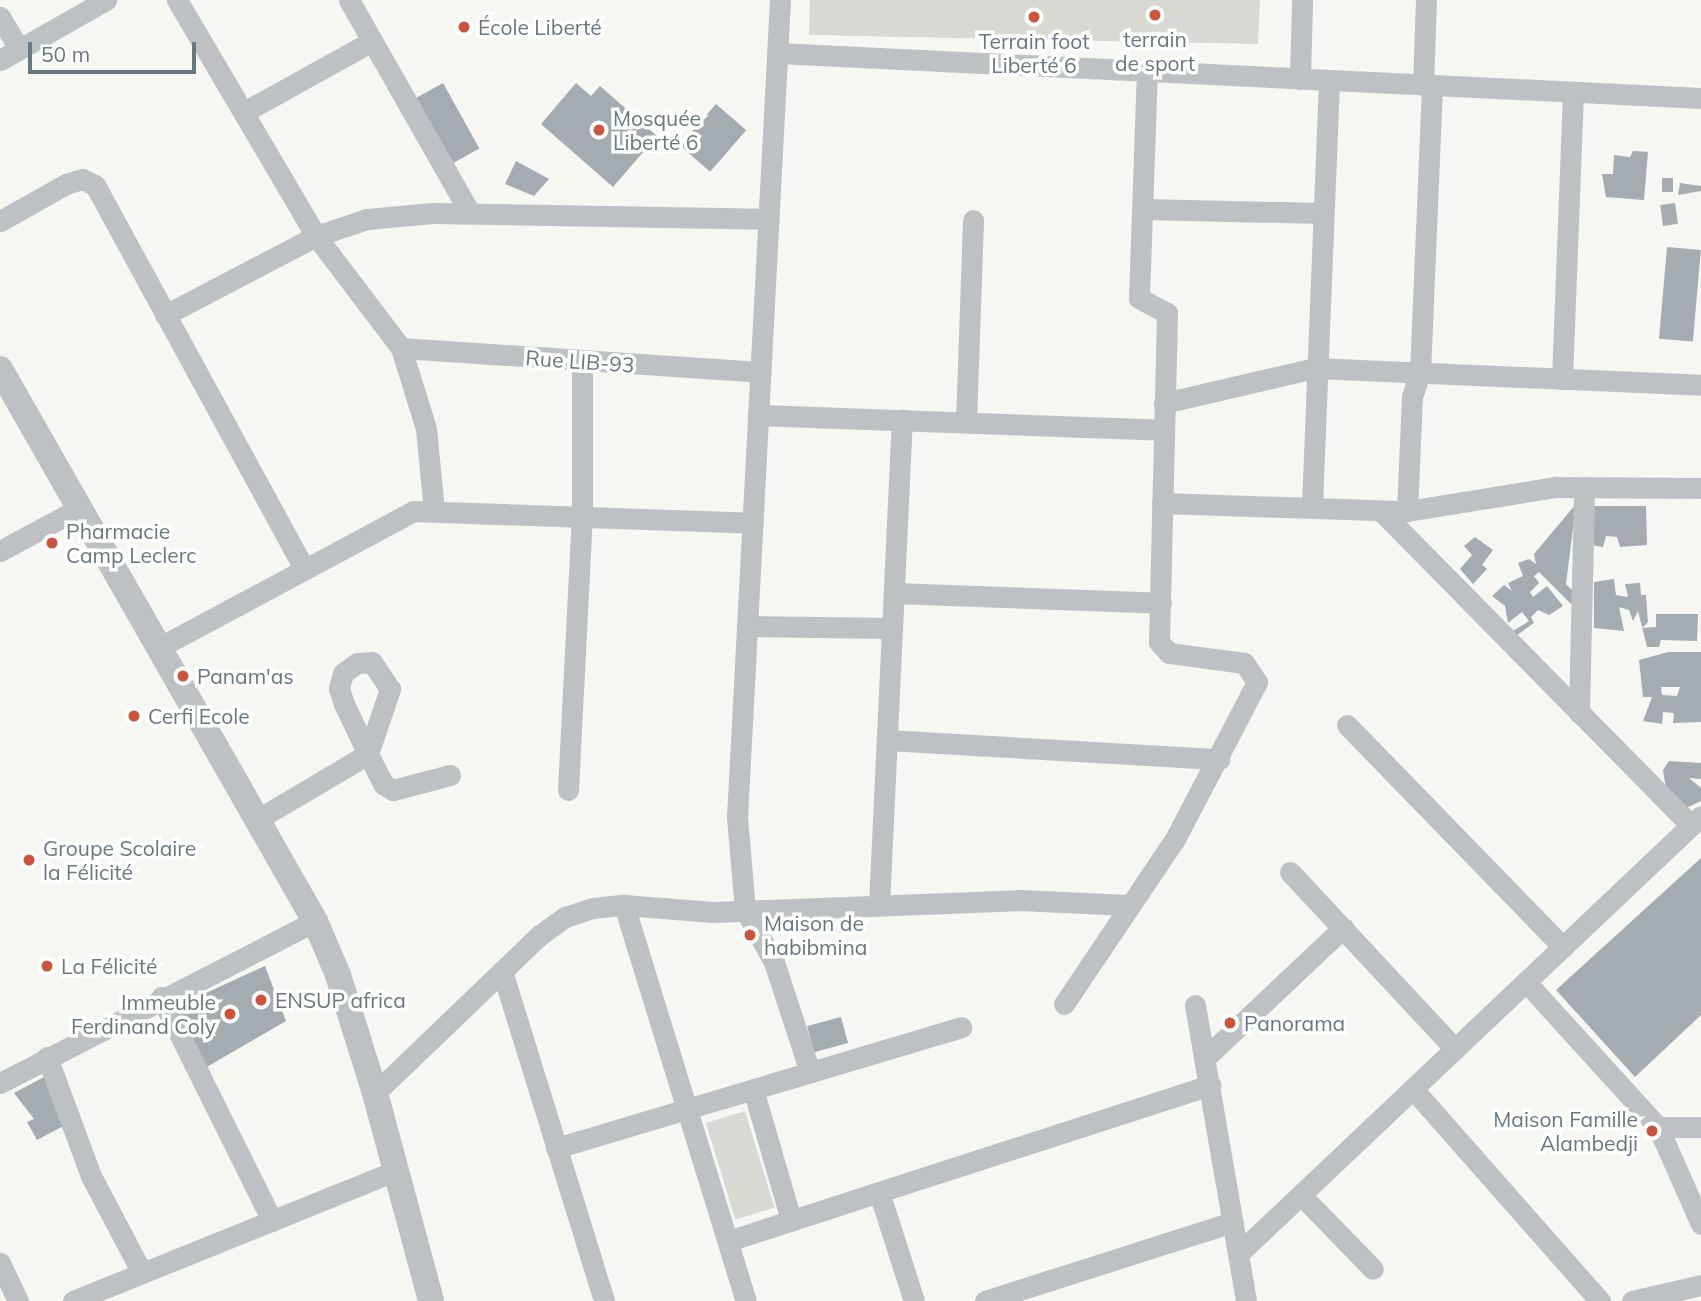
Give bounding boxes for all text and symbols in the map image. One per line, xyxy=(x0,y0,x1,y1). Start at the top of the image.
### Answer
marker: terrain de sport xyxy=(1147,7,1163,23)
marker: Terrain foot Liberté 6 xyxy=(1026,9,1042,25)
place label: École Liberté xyxy=(478,14,602,40)
marker: École Liberté xyxy=(456,19,472,35)
place label: terrain de sport xyxy=(1115,26,1195,76)
scale bar xyxy=(32,28,200,72)
place label: Terrain foot Liberté 6 xyxy=(978,28,1090,78)
text: 50 m xyxy=(41,41,90,67)
place label: Mosquée Liberté 6 xyxy=(613,105,701,155)
marker: Mosquée Liberté 6 xyxy=(591,122,607,138)
street label: Rue LIB-93 xyxy=(525,345,635,377)
place label: Pharmacie Camp Leclerc xyxy=(66,518,197,568)
marker: Pharmacie Camp Leclerc xyxy=(44,535,60,551)
place label: Panam'as xyxy=(197,663,294,689)
marker: Panam'as xyxy=(175,668,191,684)
place label: Cerfi Ecole xyxy=(148,703,250,729)
marker: Cerfi Ecole xyxy=(126,708,142,724)
place label: Groupe Scolaire la Félicité xyxy=(43,835,196,885)
marker: Groupe Scolaire la Félicité xyxy=(21,852,37,868)
place label: Maison de habibmina xyxy=(764,910,867,960)
marker: Maison de habibmina xyxy=(742,927,758,943)
place label: La Félicité xyxy=(61,953,157,979)
marker: La Félicité xyxy=(39,958,55,974)
place label: ENSUP africa xyxy=(275,987,406,1013)
place label: Immeuble Ferdinand Coly xyxy=(71,989,216,1039)
marker: ENSUP africa xyxy=(253,992,269,1008)
marker: Immeuble Ferdinand Coly xyxy=(222,1006,238,1022)
place label: Panorama xyxy=(1244,1010,1345,1036)
marker: Panorama xyxy=(1222,1015,1238,1031)
place label: Maison Famille Alambedji xyxy=(1493,1106,1638,1156)
marker: Maison Famille Alambedji xyxy=(1644,1123,1660,1139)

